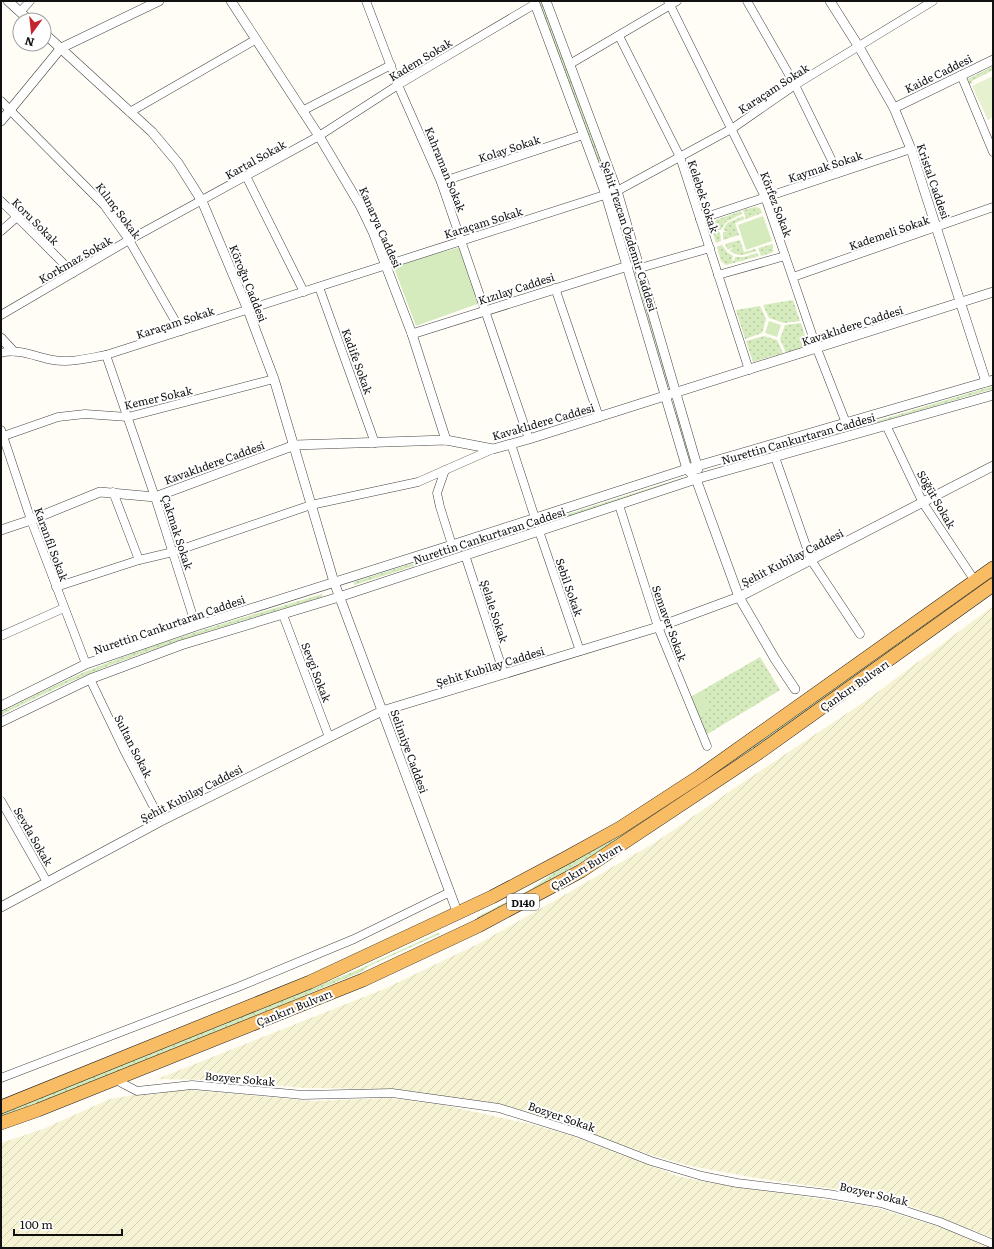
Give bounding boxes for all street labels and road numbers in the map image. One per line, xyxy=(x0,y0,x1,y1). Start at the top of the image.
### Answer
street label: Kadem Sokak xyxy=(385,34,455,84)
street label: Kaide Caddesi xyxy=(902,50,975,96)
street label: Karaçam Sokak xyxy=(735,59,812,117)
street label: Kahraman Sokak xyxy=(422,124,470,214)
street label: Kolay Sokak xyxy=(476,130,542,166)
street label: Kartal Sokak xyxy=(222,136,289,182)
street label: Kristal Caddesi xyxy=(914,141,955,221)
street label: Kaymak Sokak xyxy=(786,146,865,186)
street label: Kelebek Sokak xyxy=(685,157,723,235)
street label: Şehit Tezcan Özdemir Caddesi xyxy=(598,159,662,313)
street label: Körfez Sokak xyxy=(757,169,797,239)
street label: Kılınç Sokak xyxy=(93,179,146,242)
street label: Kanarya Caddesi xyxy=(356,184,406,270)
street label: Koru Sokak xyxy=(9,194,63,248)
street label: Karaçam Sokak xyxy=(442,202,525,242)
street label: Kademeli Sokak xyxy=(847,211,932,253)
street label: Korkmaz Sokak xyxy=(35,231,115,287)
street label: Köroğu Caddesi xyxy=(226,242,272,324)
street label: Kızılay Caddesi xyxy=(476,268,557,308)
street label: Kavaklıdere Caddesi xyxy=(799,301,905,349)
street label: Karaçam Sokak xyxy=(134,302,216,342)
street label: Kadife Sokak xyxy=(339,326,377,396)
street label: Kemer Sokak xyxy=(122,381,194,413)
street label: Kavaklıdere Caddesi xyxy=(490,399,596,443)
street label: Nurettin Cankurtaran Caddesi xyxy=(719,408,877,468)
street label: Kavaklıdere Caddesi xyxy=(161,436,267,488)
street label: Söğüt Sokak xyxy=(914,467,960,531)
street label: Çakmak Sokak xyxy=(158,493,198,572)
street label: Nurettin Cankurtaran Caddesi xyxy=(411,503,568,567)
street label: Karanfil Sokak xyxy=(31,505,73,583)
street label: Şehit Kubilay Caddesi xyxy=(738,524,846,590)
street label: Sebil Sokak xyxy=(553,556,587,618)
street label: Şelale Sokak xyxy=(477,577,513,645)
street label: Semaver Sokak xyxy=(649,583,691,663)
street label: Nurettin Cankurtaran Caddesi xyxy=(91,590,247,658)
street label: Sevgi Sokak xyxy=(298,640,336,704)
street label: Şehit Kubilay Caddesi xyxy=(434,642,547,690)
street label: Çankırı Bulvarı xyxy=(816,655,892,715)
street label: Selimiye Caddesi xyxy=(387,707,433,796)
street label: Sultan Sokak xyxy=(111,712,157,781)
street label: Şehit Kubilay Caddesi xyxy=(137,760,245,826)
street label: Sevda Sokak xyxy=(11,804,57,869)
street label: Çankırı Bulvarı xyxy=(547,838,625,894)
road number: D140 xyxy=(507,894,539,910)
street label: Çankırı Bulvarı xyxy=(254,984,335,1030)
street label: Bozyer Sokak xyxy=(204,1067,276,1089)
street label: Bozyer Sokak xyxy=(526,1097,598,1135)
street label: Bozyer Sokak xyxy=(838,1177,910,1209)

